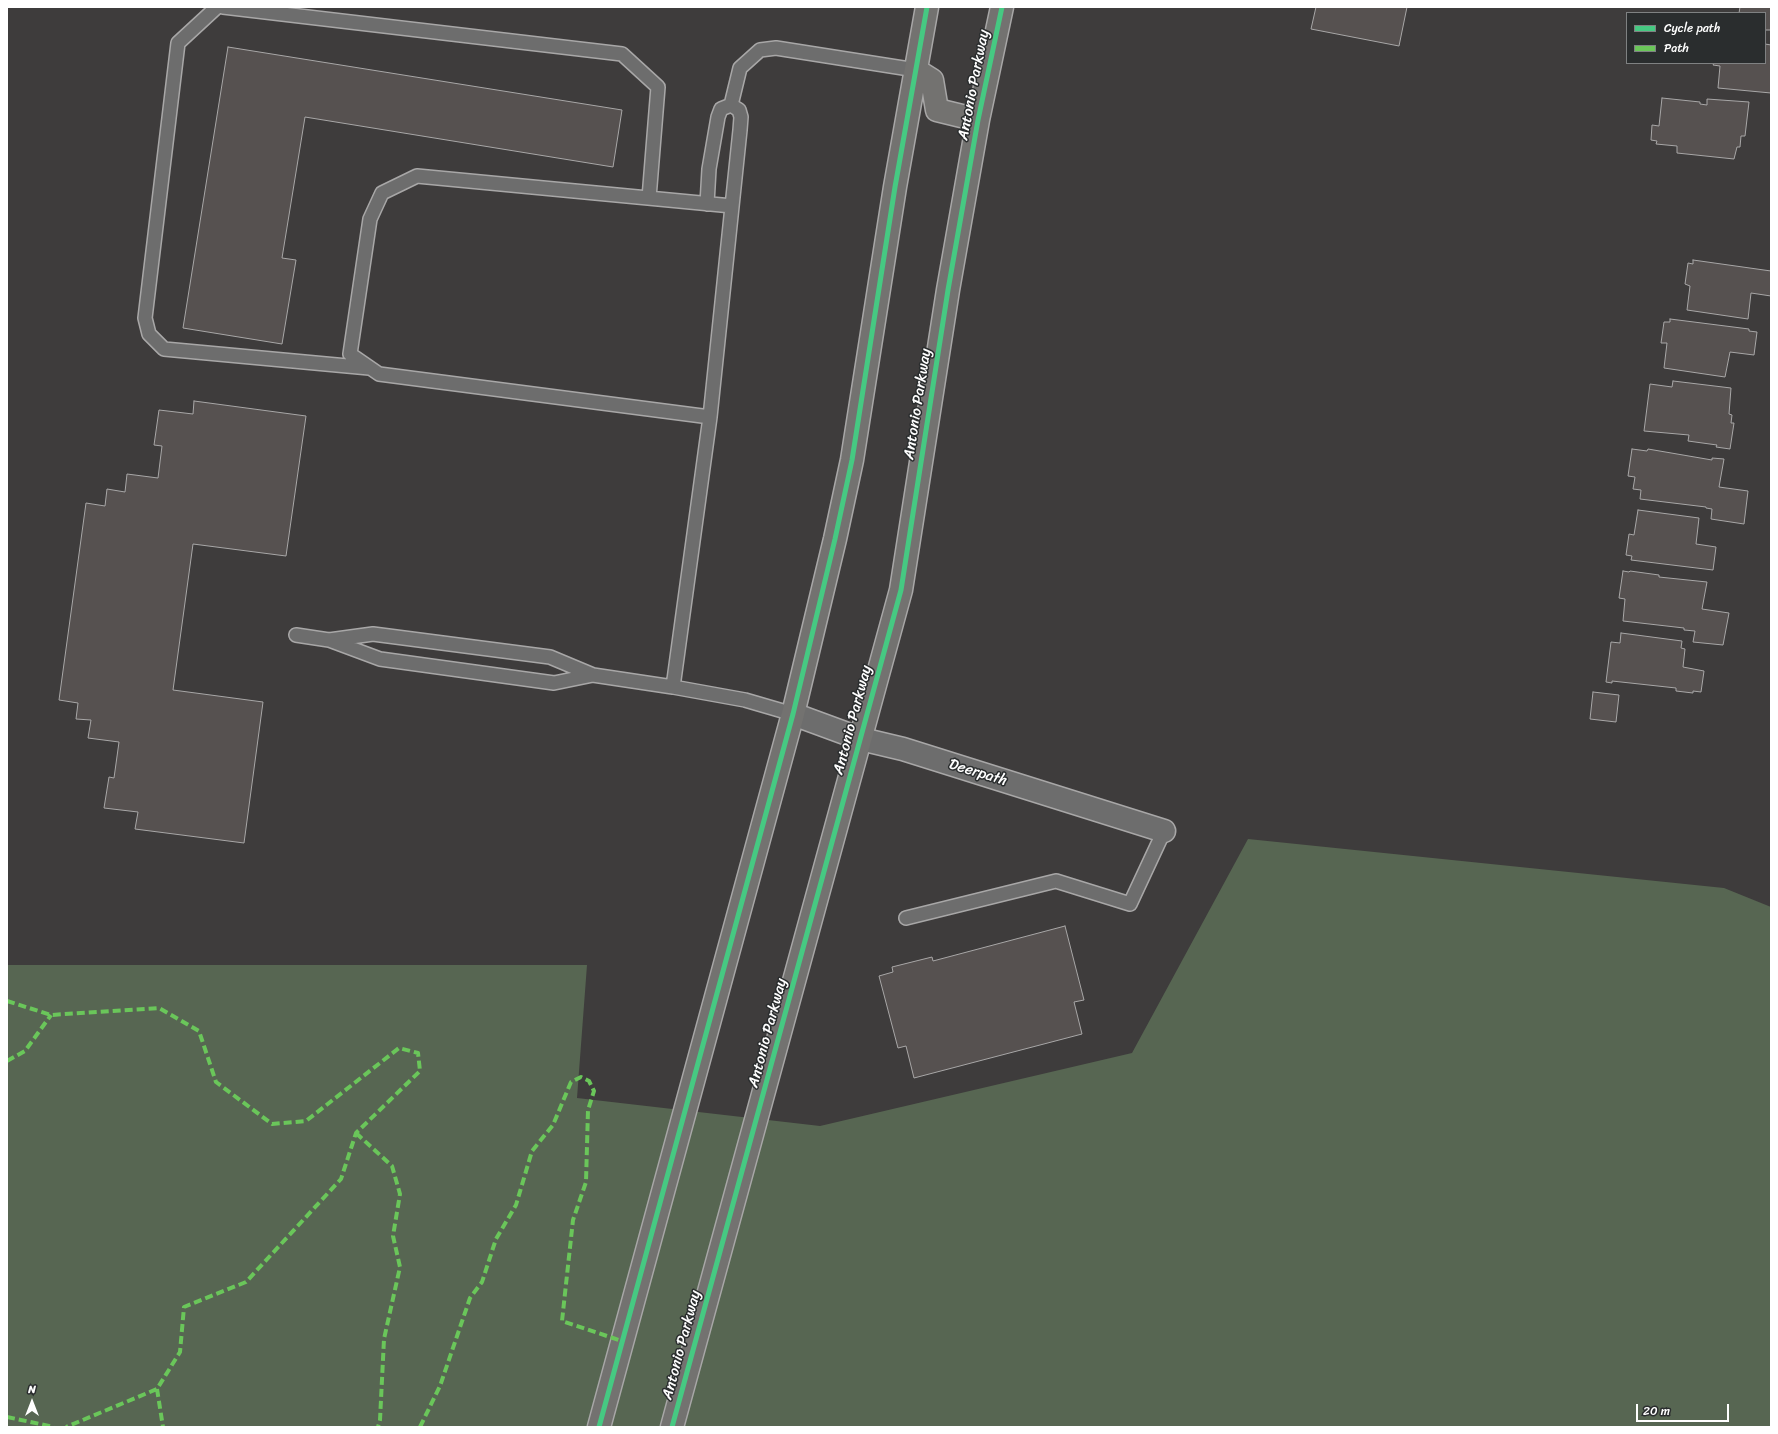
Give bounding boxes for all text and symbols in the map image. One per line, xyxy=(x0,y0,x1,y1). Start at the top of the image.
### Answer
legend xyxy=(1626,12,1766,64)
text: Cycle path xyxy=(1664,17,1720,39)
street label: Antonio Parkway xyxy=(954,28,994,142)
text: Path xyxy=(1664,37,1689,59)
street label: Antonio Parkway xyxy=(900,347,936,461)
street label: Antonio Parkway xyxy=(830,664,876,776)
street label: Deerpath xyxy=(947,756,1009,790)
street label: Antonio Parkway xyxy=(745,977,791,1089)
street label: Antonio Parkway xyxy=(659,1289,705,1401)
text: N xyxy=(28,1380,36,1399)
north arrow xyxy=(12,1382,52,1422)
scale bar xyxy=(1638,1396,1731,1422)
text: 20 m xyxy=(1643,1400,1670,1422)

